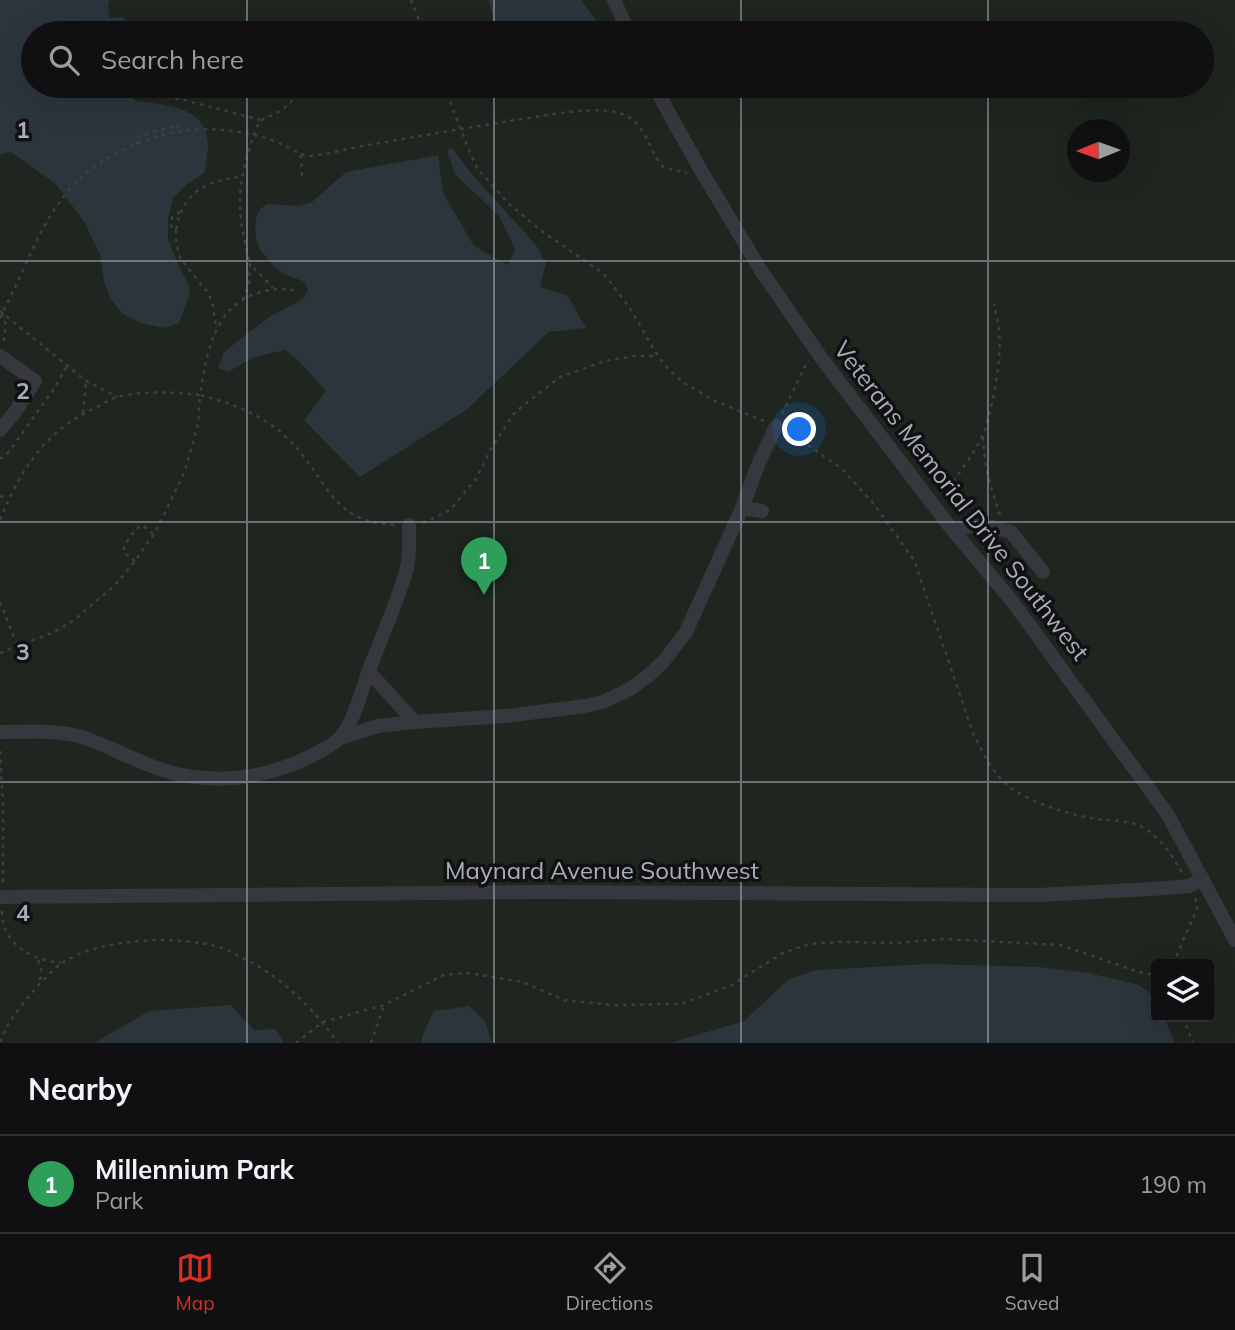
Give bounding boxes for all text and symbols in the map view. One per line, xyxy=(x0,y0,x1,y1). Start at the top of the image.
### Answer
search box xyxy=(21,21,1214,98)
icon: search xyxy=(45,41,83,79)
text: Search here xyxy=(101,43,244,76)
text: 1 xyxy=(16,115,30,144)
north arrow xyxy=(1067,119,1130,182)
street label: Veterans Memorial Drive Southwest xyxy=(828,335,1096,666)
text: 2 xyxy=(16,376,30,405)
your location xyxy=(782,412,816,446)
pin: 1 xyxy=(461,537,507,595)
text: 3 xyxy=(16,637,30,666)
street label: Maynard Avenue Southwest xyxy=(445,855,759,885)
text: 4 xyxy=(16,898,30,927)
map controls xyxy=(1151,959,1214,1022)
button: layers xyxy=(1151,959,1214,1022)
text: Nearby xyxy=(28,1070,132,1108)
text: Millennium Park xyxy=(95,1153,294,1186)
text: 1 xyxy=(44,1170,58,1199)
text: 190 m xyxy=(1139,1170,1207,1199)
text: Park xyxy=(95,1186,143,1215)
tab: Map xyxy=(176,1249,215,1315)
tab: Directions xyxy=(566,1249,654,1315)
tab: Saved xyxy=(1005,1249,1059,1315)

